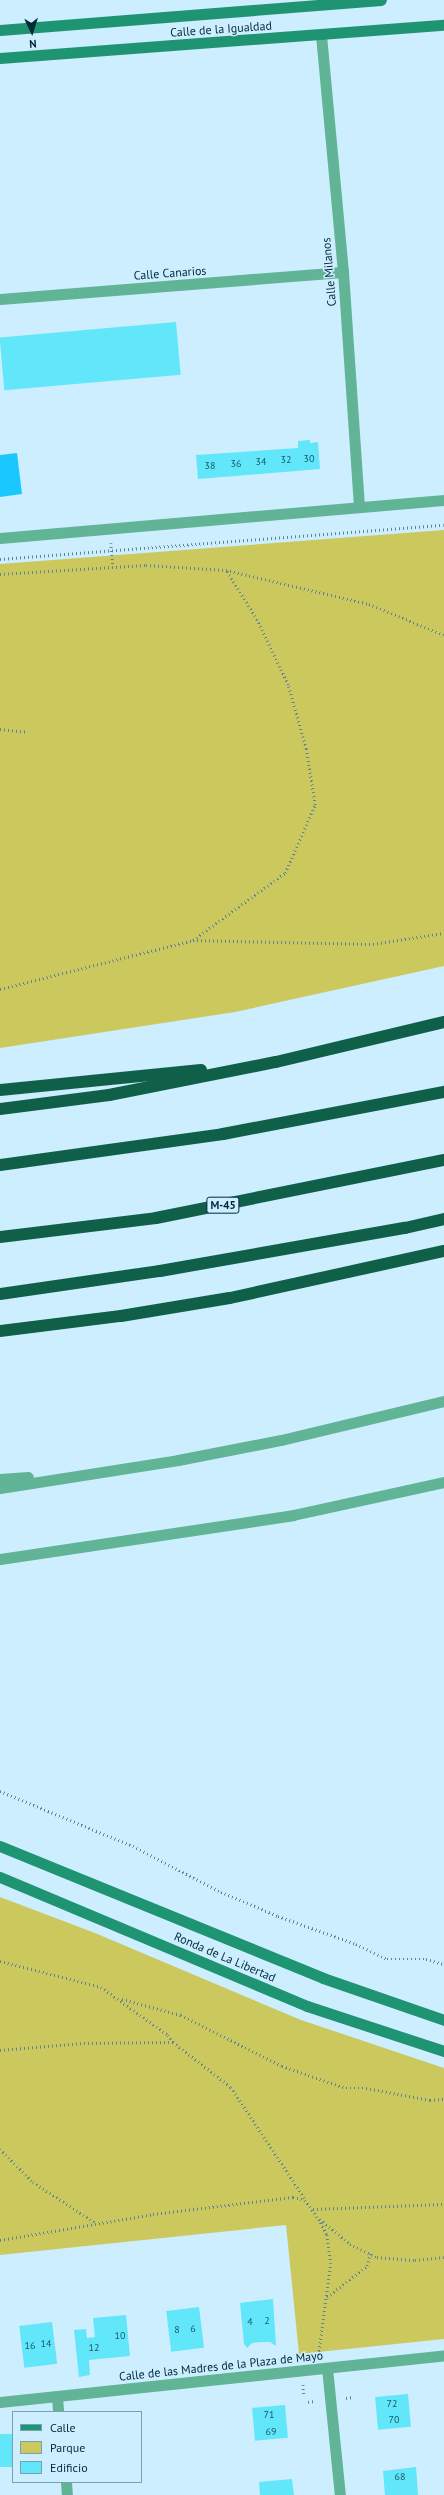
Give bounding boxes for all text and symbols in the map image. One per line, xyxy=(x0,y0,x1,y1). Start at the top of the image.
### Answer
north arrow xyxy=(12,12,52,52)
street label: Calle de la Igualdad xyxy=(170,18,272,40)
text: N xyxy=(29,37,37,51)
street label: Calle Milanos xyxy=(319,237,339,307)
street label: Calle Canarios xyxy=(133,263,207,283)
house number: 30 xyxy=(304,453,314,465)
house number: 32 xyxy=(281,454,291,466)
house number: 34 xyxy=(256,456,266,468)
house number: 36 xyxy=(231,458,241,470)
house number: 38 xyxy=(205,460,215,472)
road number: M-45 xyxy=(206,1196,240,1214)
street label: Ronda de La Libertad xyxy=(172,1929,278,1985)
house number: 2 xyxy=(264,2315,270,2327)
house number: 4 xyxy=(247,2316,253,2328)
house number: 6 xyxy=(190,2323,196,2335)
house number: 8 xyxy=(174,2324,180,2336)
house number: 10 xyxy=(115,2330,125,2342)
house number: 14 xyxy=(41,2338,51,2350)
house number: 16 xyxy=(25,2340,35,2352)
house number: 12 xyxy=(89,2342,99,2354)
street label: Calle de las Madres de la Plaza de Mayo xyxy=(118,2348,324,2384)
house number: 72 xyxy=(387,2398,397,2410)
house number: 71 xyxy=(264,2409,274,2421)
legend xyxy=(12,2411,142,2483)
house number: 70 xyxy=(389,2414,399,2426)
text: Calle xyxy=(50,2420,76,2435)
house number: 69 xyxy=(266,2426,276,2438)
text: Parque xyxy=(50,2440,85,2455)
text: Edificio xyxy=(50,2460,88,2475)
house number: 68 xyxy=(395,2471,405,2483)

